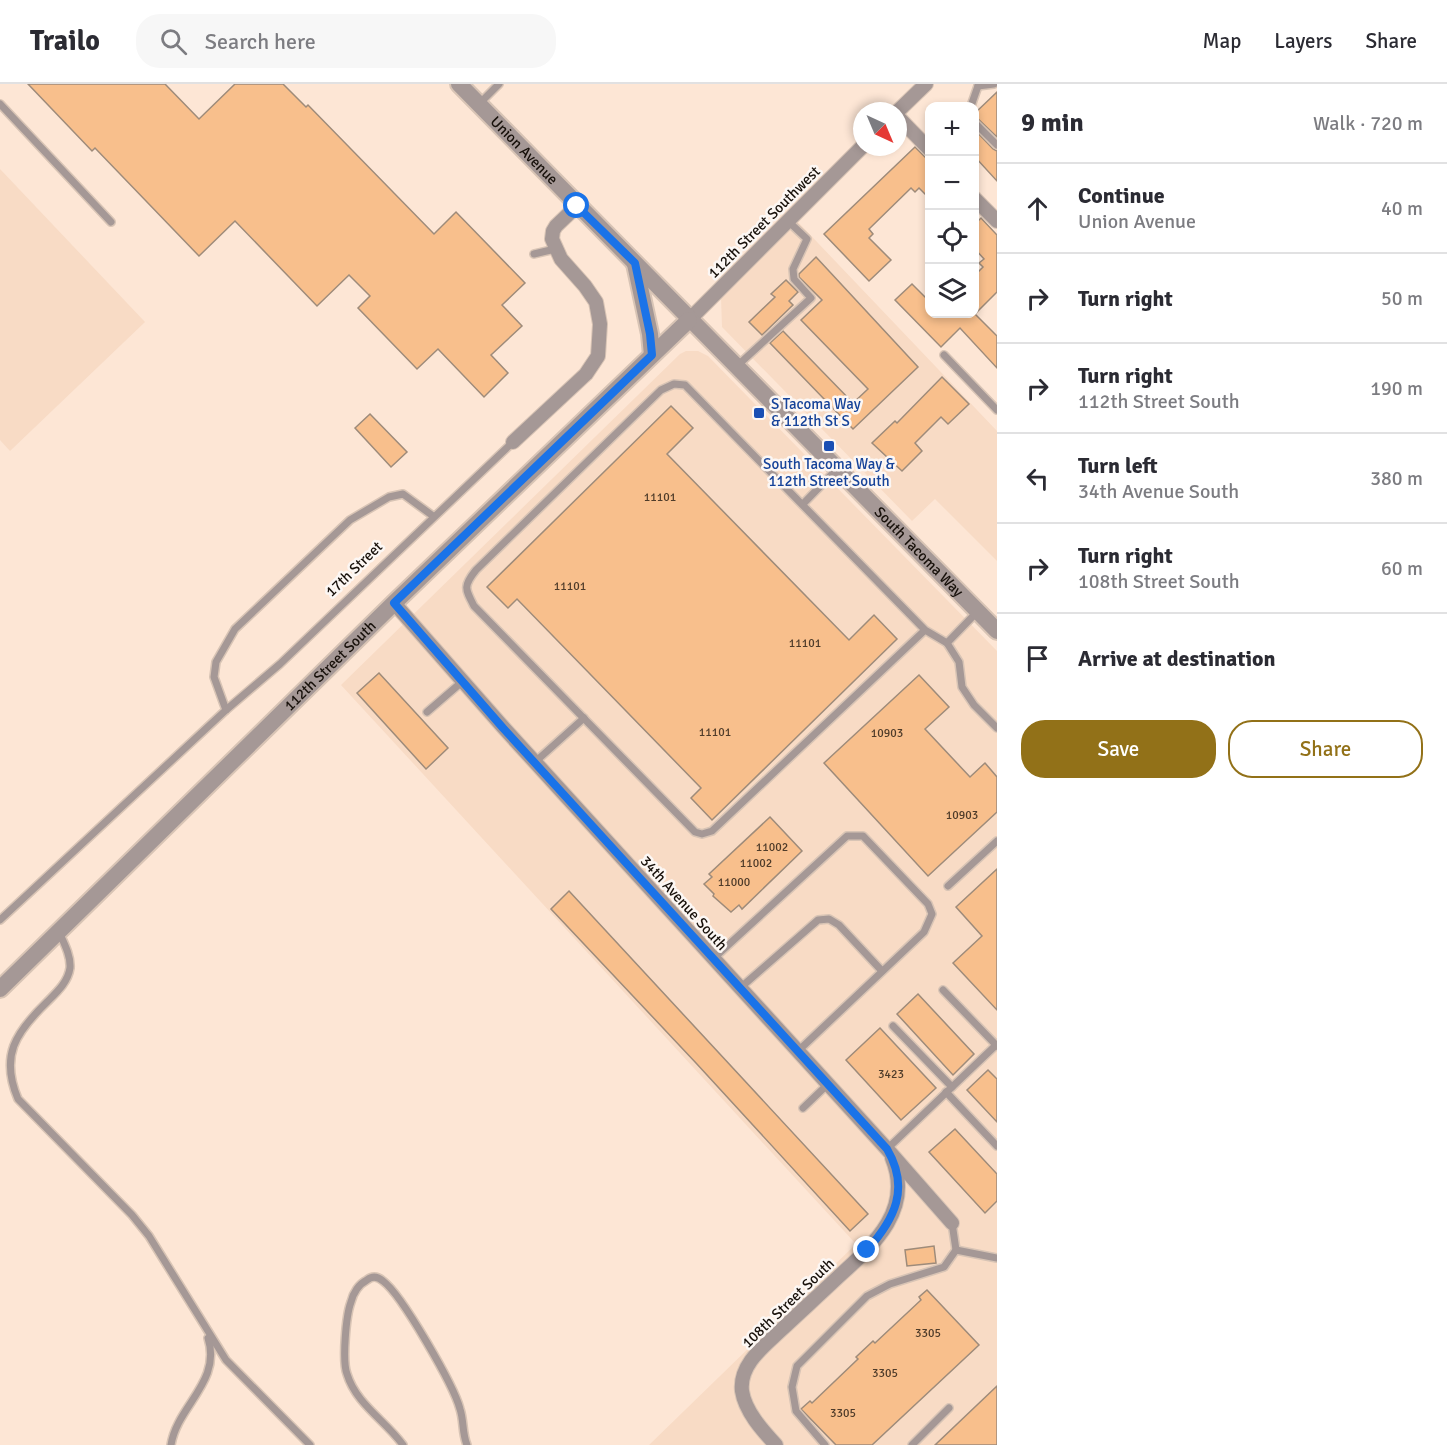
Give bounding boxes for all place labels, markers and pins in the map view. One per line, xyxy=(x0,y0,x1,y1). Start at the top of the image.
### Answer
place label: S Tacoma Way & 112th St S xyxy=(771,395,861,430)
marker: S Tacoma Way & 112th St S xyxy=(752,406,766,420)
marker: South Tacoma Way & 112th Street South xyxy=(822,439,836,453)
place label: South Tacoma Way & 112th Street South xyxy=(763,455,896,490)

